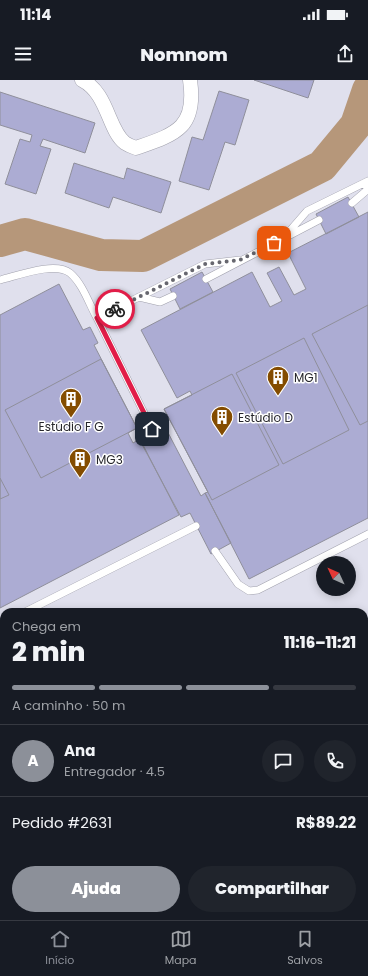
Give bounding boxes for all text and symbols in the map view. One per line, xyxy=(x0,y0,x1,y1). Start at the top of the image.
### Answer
text: 11:14 xyxy=(20,4,51,25)
text: Nomnom xyxy=(140,42,228,67)
icon: menu xyxy=(12,43,34,65)
icon: share xyxy=(334,43,356,65)
pin xyxy=(257,226,291,260)
icon: bag xyxy=(263,232,285,254)
courier xyxy=(95,289,135,329)
icon: bike xyxy=(104,298,126,320)
building icon: MG1 xyxy=(265,364,291,397)
place label: MG1 xyxy=(294,369,318,386)
building icon: Estúdio F G xyxy=(58,386,84,419)
building icon: Estúdio D xyxy=(209,404,235,437)
place label: Estúdio D xyxy=(238,409,293,426)
pin xyxy=(135,412,169,446)
place label: Estúdio F G xyxy=(38,418,104,435)
icon: home xyxy=(141,418,163,440)
building icon: MG3 xyxy=(67,446,93,479)
place label: MG3 xyxy=(96,451,123,468)
north arrow xyxy=(316,556,356,596)
map controls xyxy=(316,556,356,596)
text: Chega em xyxy=(12,617,81,636)
text: 11:16–11:21 xyxy=(284,632,356,653)
text: 2 min xyxy=(12,634,85,670)
text: A caminho · 50 m xyxy=(12,696,125,715)
text: Ana xyxy=(64,740,95,761)
button: chat xyxy=(262,740,304,782)
button: phone xyxy=(314,740,356,782)
text: A xyxy=(27,750,39,771)
text: Entregador · 4.5 xyxy=(64,762,165,781)
text: Pedido #2631 xyxy=(12,812,112,833)
text: R$89.22 xyxy=(296,812,356,833)
button: Ajuda xyxy=(12,866,180,912)
button: Compartilhar xyxy=(188,866,356,912)
tab: Início xyxy=(45,928,74,969)
tab: Mapa xyxy=(165,928,197,969)
tab: Salvos xyxy=(287,928,323,969)

